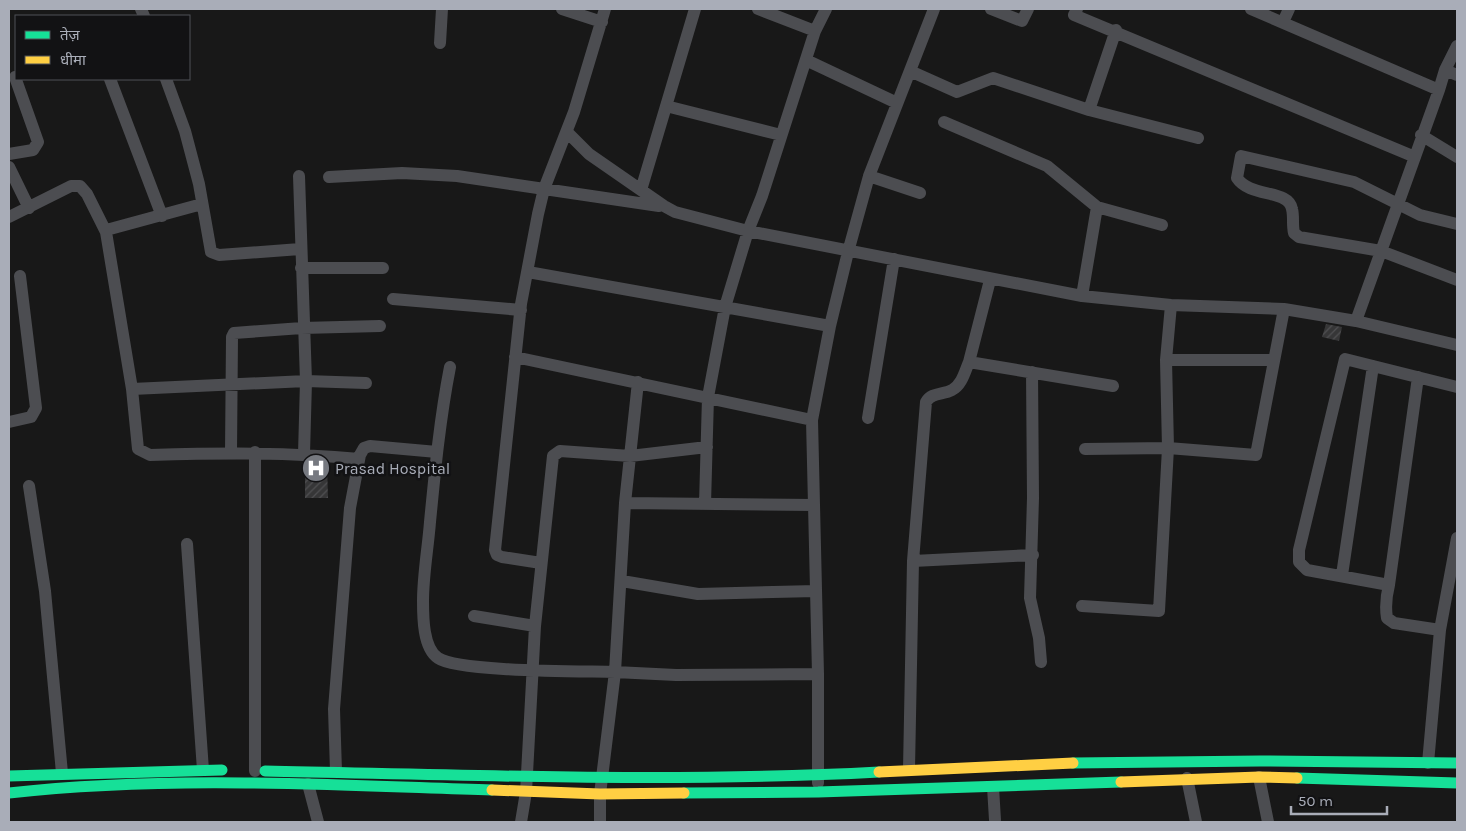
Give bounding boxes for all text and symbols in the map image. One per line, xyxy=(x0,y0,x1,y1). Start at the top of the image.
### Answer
legend xyxy=(15,15,190,80)
text: तेज़ xyxy=(60,26,81,44)
text: धीमा xyxy=(60,51,87,69)
hospital icon: Prasad Hospital xyxy=(301,453,331,483)
place label: Prasad Hospital xyxy=(335,459,450,478)
scale bar xyxy=(1291,784,1387,816)
text: 50 m xyxy=(1298,792,1333,810)

